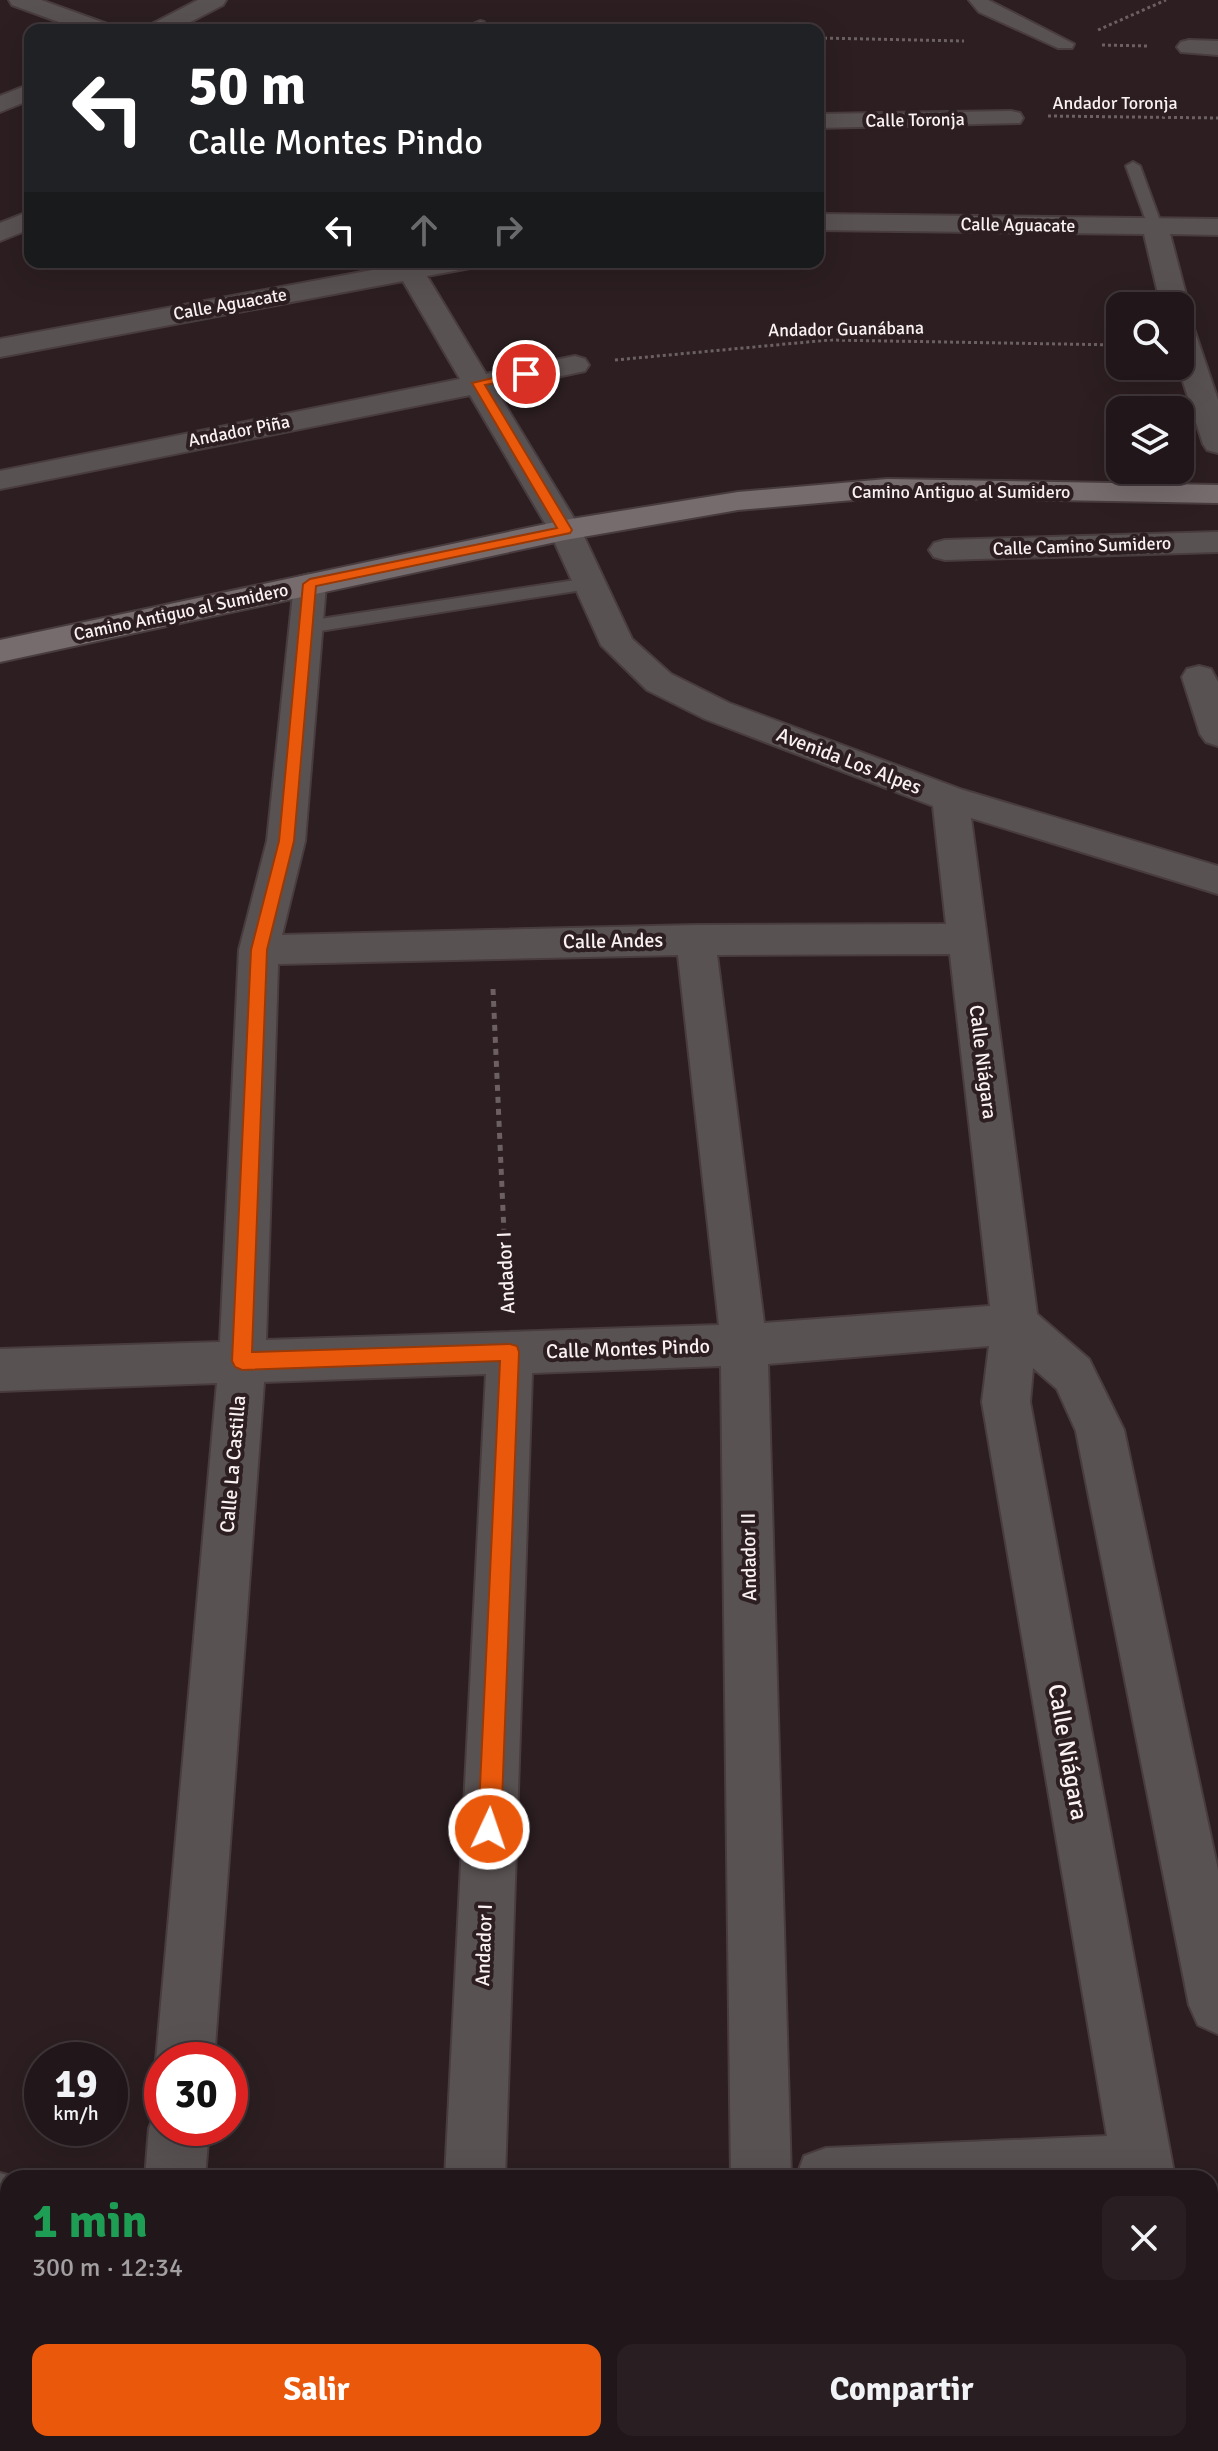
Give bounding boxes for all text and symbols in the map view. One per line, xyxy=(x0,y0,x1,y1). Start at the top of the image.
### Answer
text: 50 m xyxy=(188,51,306,120)
icon: left xyxy=(56,56,160,160)
street label: Andador Toronja xyxy=(1052,92,1178,114)
street label: Calle Toronja xyxy=(865,108,965,132)
text: Calle Montes Pindo xyxy=(188,120,483,165)
icon: left xyxy=(318,208,362,252)
icon: ahead xyxy=(402,208,446,252)
icon: right xyxy=(486,208,530,252)
street label: Calle Aguacate xyxy=(960,213,1076,237)
street label: Calle Aguacate xyxy=(172,283,288,325)
map controls xyxy=(1106,292,1194,484)
button: search xyxy=(1106,292,1194,380)
street label: Andador Guanábana xyxy=(768,317,924,341)
pin xyxy=(492,340,560,408)
icon: arrive xyxy=(504,352,548,396)
button: layers xyxy=(1106,396,1194,484)
street label: Andador Piña xyxy=(186,410,292,452)
street label: Camino Antiguo al Sumidero xyxy=(852,481,1070,503)
street label: Calle Camino Sumidero xyxy=(992,532,1172,560)
street label: Camino Antiguo al Sumidero xyxy=(72,579,290,645)
street label: Avenida Los Alpes xyxy=(773,722,925,800)
street label: Calle Andes xyxy=(563,928,664,954)
street label: Calle Niágara xyxy=(964,1003,1002,1121)
street label: Andador I xyxy=(491,1231,521,1315)
street label: Calle Montes Pindo xyxy=(546,1334,710,1364)
street label: Calle La Castilla xyxy=(215,1394,251,1534)
street label: Andador II xyxy=(736,1513,762,1601)
street label: Calle Niágara xyxy=(1041,1681,1095,1823)
position arrow xyxy=(447,1787,531,1871)
street label: Andador I xyxy=(470,1903,498,1987)
speed limit sign: 30 xyxy=(144,2042,248,2146)
text: 19 xyxy=(54,2059,98,2109)
text: km/h xyxy=(53,2101,99,2126)
text: 1 min xyxy=(32,2192,148,2251)
button: close xyxy=(1102,2196,1186,2280)
text: 300 m · 12:34 xyxy=(32,2252,183,2284)
button: Salir xyxy=(32,2344,601,2436)
button: Compartir xyxy=(617,2344,1186,2436)

